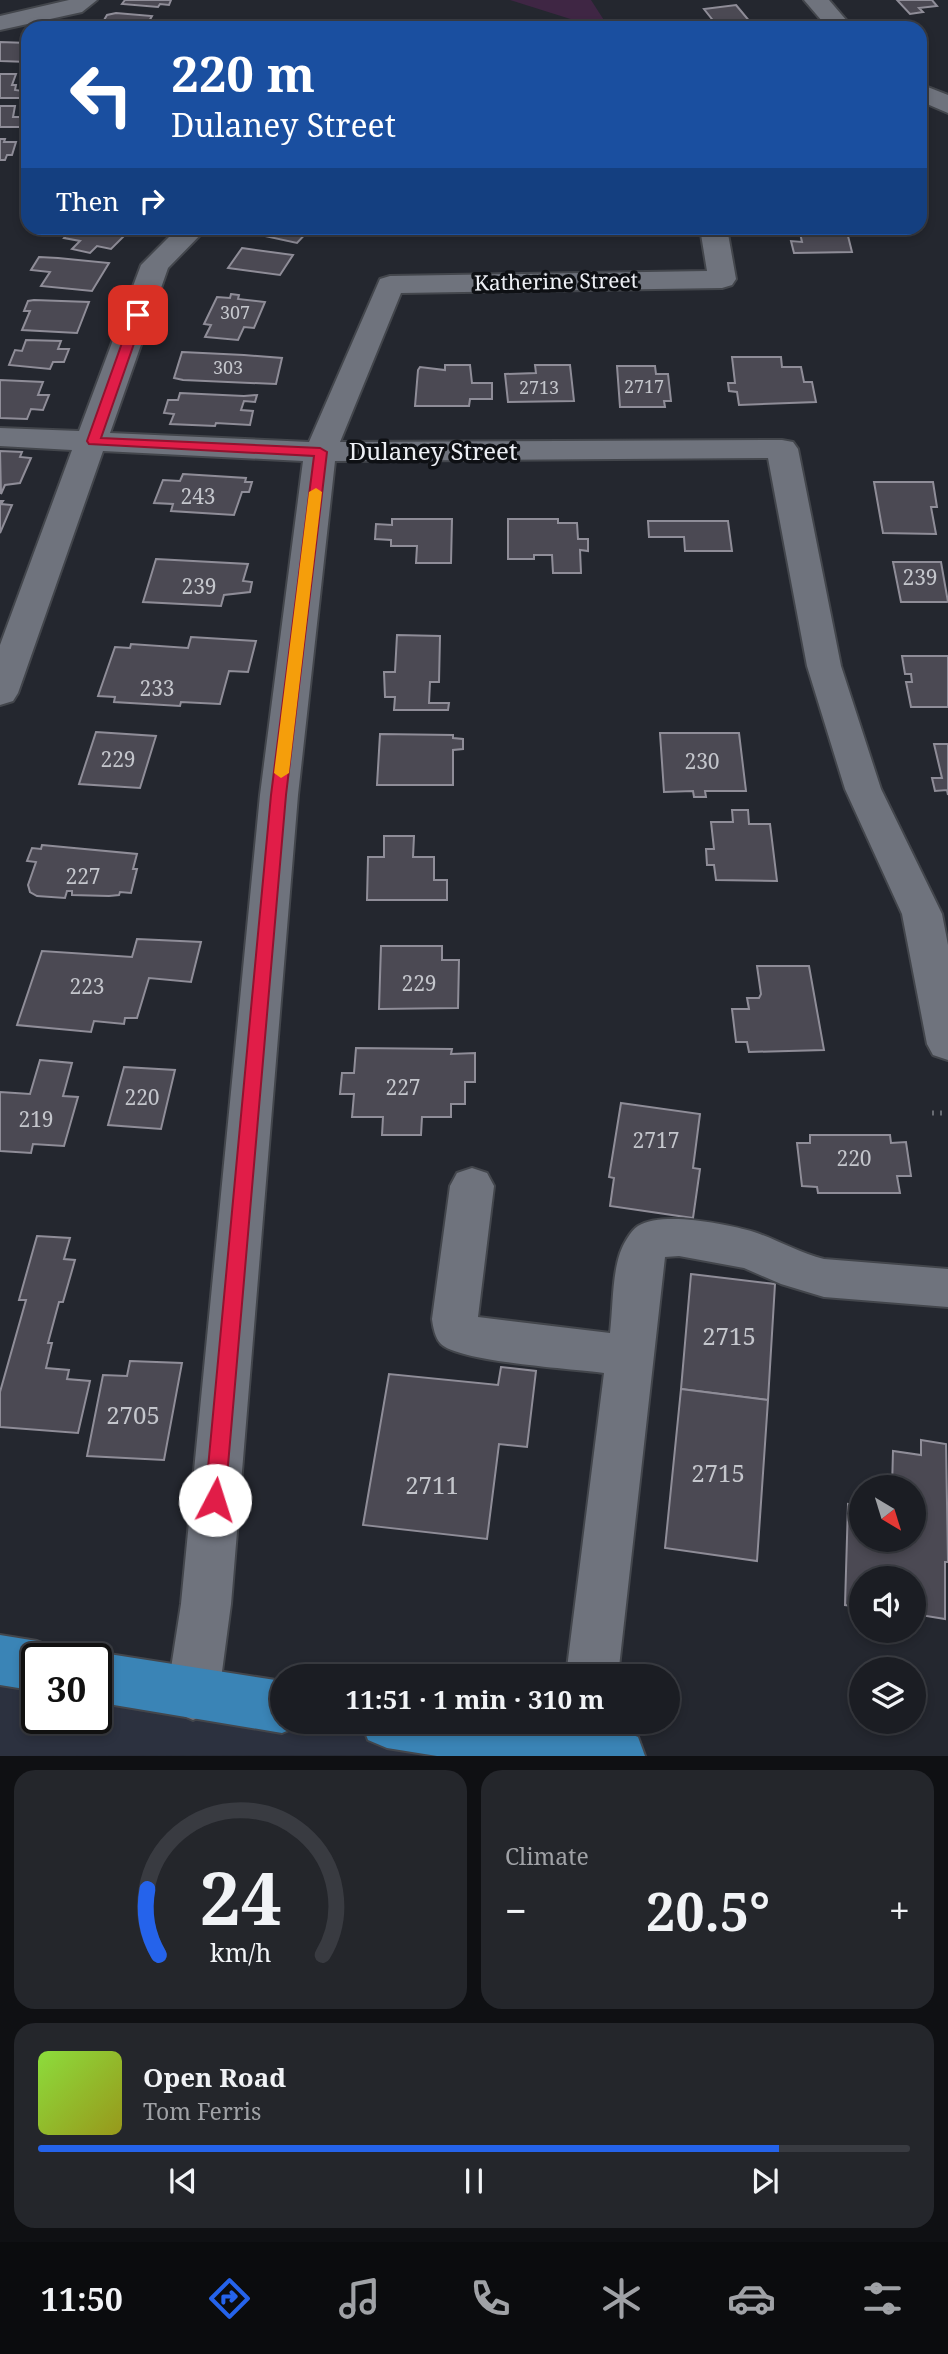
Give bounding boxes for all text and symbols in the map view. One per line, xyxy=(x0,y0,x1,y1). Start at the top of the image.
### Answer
text: 220 m xyxy=(171,40,315,106)
icon: left xyxy=(56,49,147,140)
text: Dulaney Street xyxy=(171,103,396,146)
icon: right xyxy=(133,182,171,220)
text: Then xyxy=(56,183,119,219)
street label: Katherine Street xyxy=(474,266,638,296)
pin xyxy=(108,285,168,345)
icon: arrive xyxy=(119,296,157,334)
house number: 307 xyxy=(220,300,250,324)
house number: 303 xyxy=(213,355,243,379)
house number: 2717 xyxy=(624,374,664,398)
house number: 2713 xyxy=(519,375,559,399)
street label: Dulaney Street xyxy=(349,434,517,467)
house number: 243 xyxy=(180,482,216,510)
house number: 239 xyxy=(902,563,938,591)
house number: 239 xyxy=(181,572,217,600)
house number: 233 xyxy=(139,674,175,702)
house number: 229 xyxy=(100,745,136,773)
house number: 230 xyxy=(684,747,720,775)
house number: 227 xyxy=(65,862,101,890)
house number: 229 xyxy=(401,969,437,997)
house number: 223 xyxy=(69,972,105,1000)
house number: 227 xyxy=(385,1073,421,1101)
house number: 220 xyxy=(124,1083,160,1111)
house number: 219 xyxy=(18,1105,54,1133)
house number: 2717 xyxy=(633,1126,679,1154)
house number: 220 xyxy=(836,1144,872,1172)
house number: 2715 xyxy=(702,1319,756,1352)
house number: 2705 xyxy=(106,1398,160,1431)
house number: 2715 xyxy=(691,1456,745,1489)
position arrow xyxy=(178,1463,252,1537)
house number: 2711 xyxy=(405,1468,459,1501)
north arrow xyxy=(849,1475,926,1552)
map controls xyxy=(849,1475,926,1734)
button: sound xyxy=(849,1566,926,1643)
speed limit sign: 30 xyxy=(21,1643,112,1734)
button: layers xyxy=(849,1657,926,1734)
text: 11:51 · 1 min · 310 m xyxy=(345,1681,605,1717)
text: Climate xyxy=(505,1840,589,1872)
text: 24 xyxy=(199,1848,282,1947)
text: 20.5° xyxy=(646,1875,770,1946)
text: − xyxy=(505,1884,527,1936)
text: + xyxy=(889,1884,910,1936)
text: km/h xyxy=(210,1935,271,1969)
text: Open Road xyxy=(143,2059,286,2095)
text: Tom Ferris xyxy=(143,2095,261,2127)
icon: previous xyxy=(164,2162,202,2200)
icon: pause xyxy=(455,2162,493,2200)
icon: next xyxy=(746,2162,784,2200)
icon: directions xyxy=(205,2274,254,2323)
icon: music xyxy=(335,2274,384,2323)
icon: phone xyxy=(466,2274,515,2323)
icon: climate xyxy=(597,2274,646,2323)
icon: car xyxy=(727,2274,776,2323)
icon: filters xyxy=(858,2274,907,2323)
text: 11:50 xyxy=(41,2277,123,2320)

